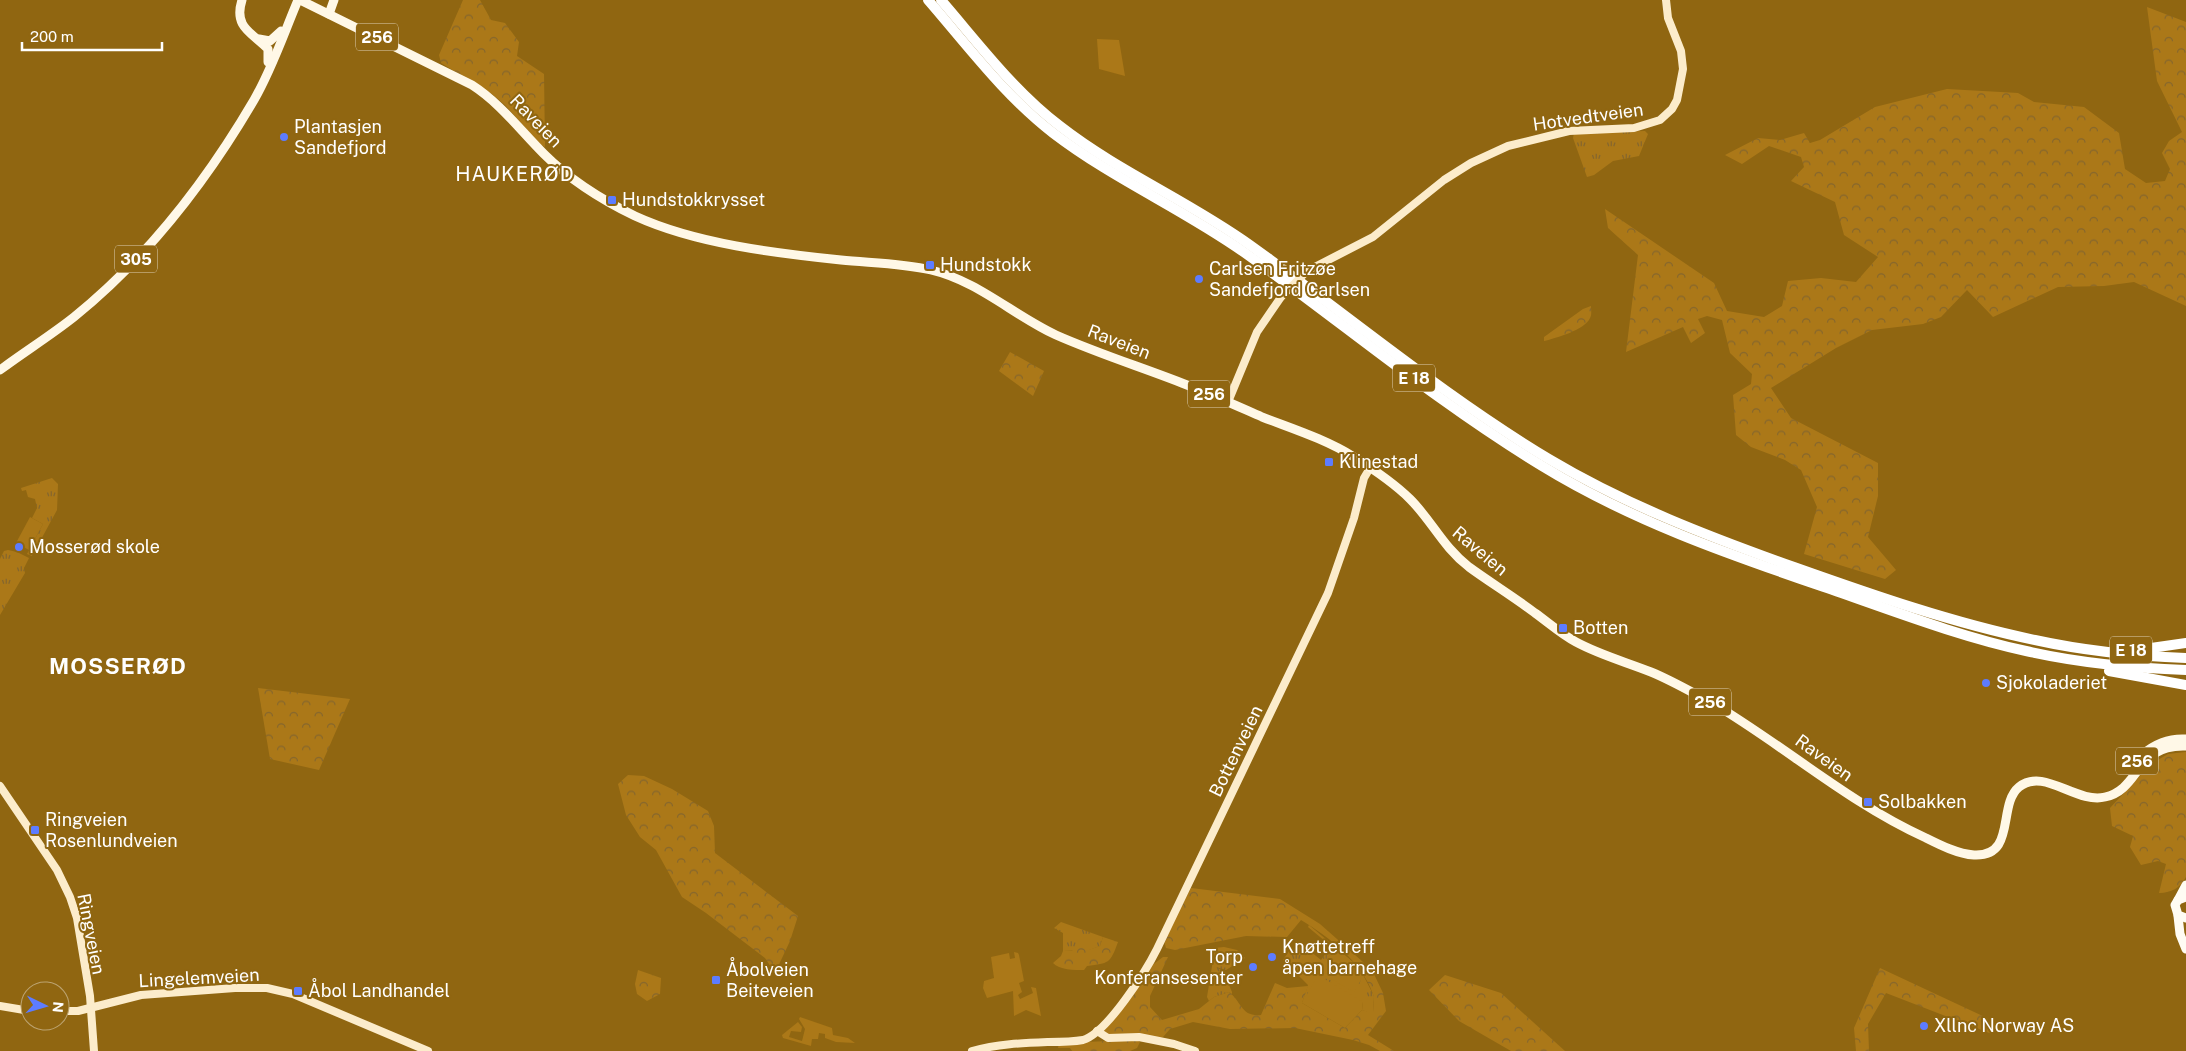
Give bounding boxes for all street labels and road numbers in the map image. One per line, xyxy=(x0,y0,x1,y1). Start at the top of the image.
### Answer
road number: 256 xyxy=(356,24,398,51)
street label: Raveien xyxy=(506,90,567,152)
street label: Hotvedtveien xyxy=(1531,98,1645,135)
road number: 305 xyxy=(115,245,157,272)
street label: Raveien xyxy=(1085,320,1154,363)
road number: E 18 xyxy=(1393,364,1435,392)
road number: 256 xyxy=(1188,380,1230,408)
street label: Raveien xyxy=(1448,521,1512,580)
road number: E 18 xyxy=(2110,636,2152,664)
road number: 256 xyxy=(1689,689,1731,716)
street label: Bottenveien xyxy=(1204,702,1267,800)
street label: Raveien xyxy=(1792,730,1857,785)
road number: 256 xyxy=(2116,748,2158,774)
street label: Ringveien xyxy=(73,891,110,976)
street label: Lingelemveien xyxy=(138,964,260,991)

